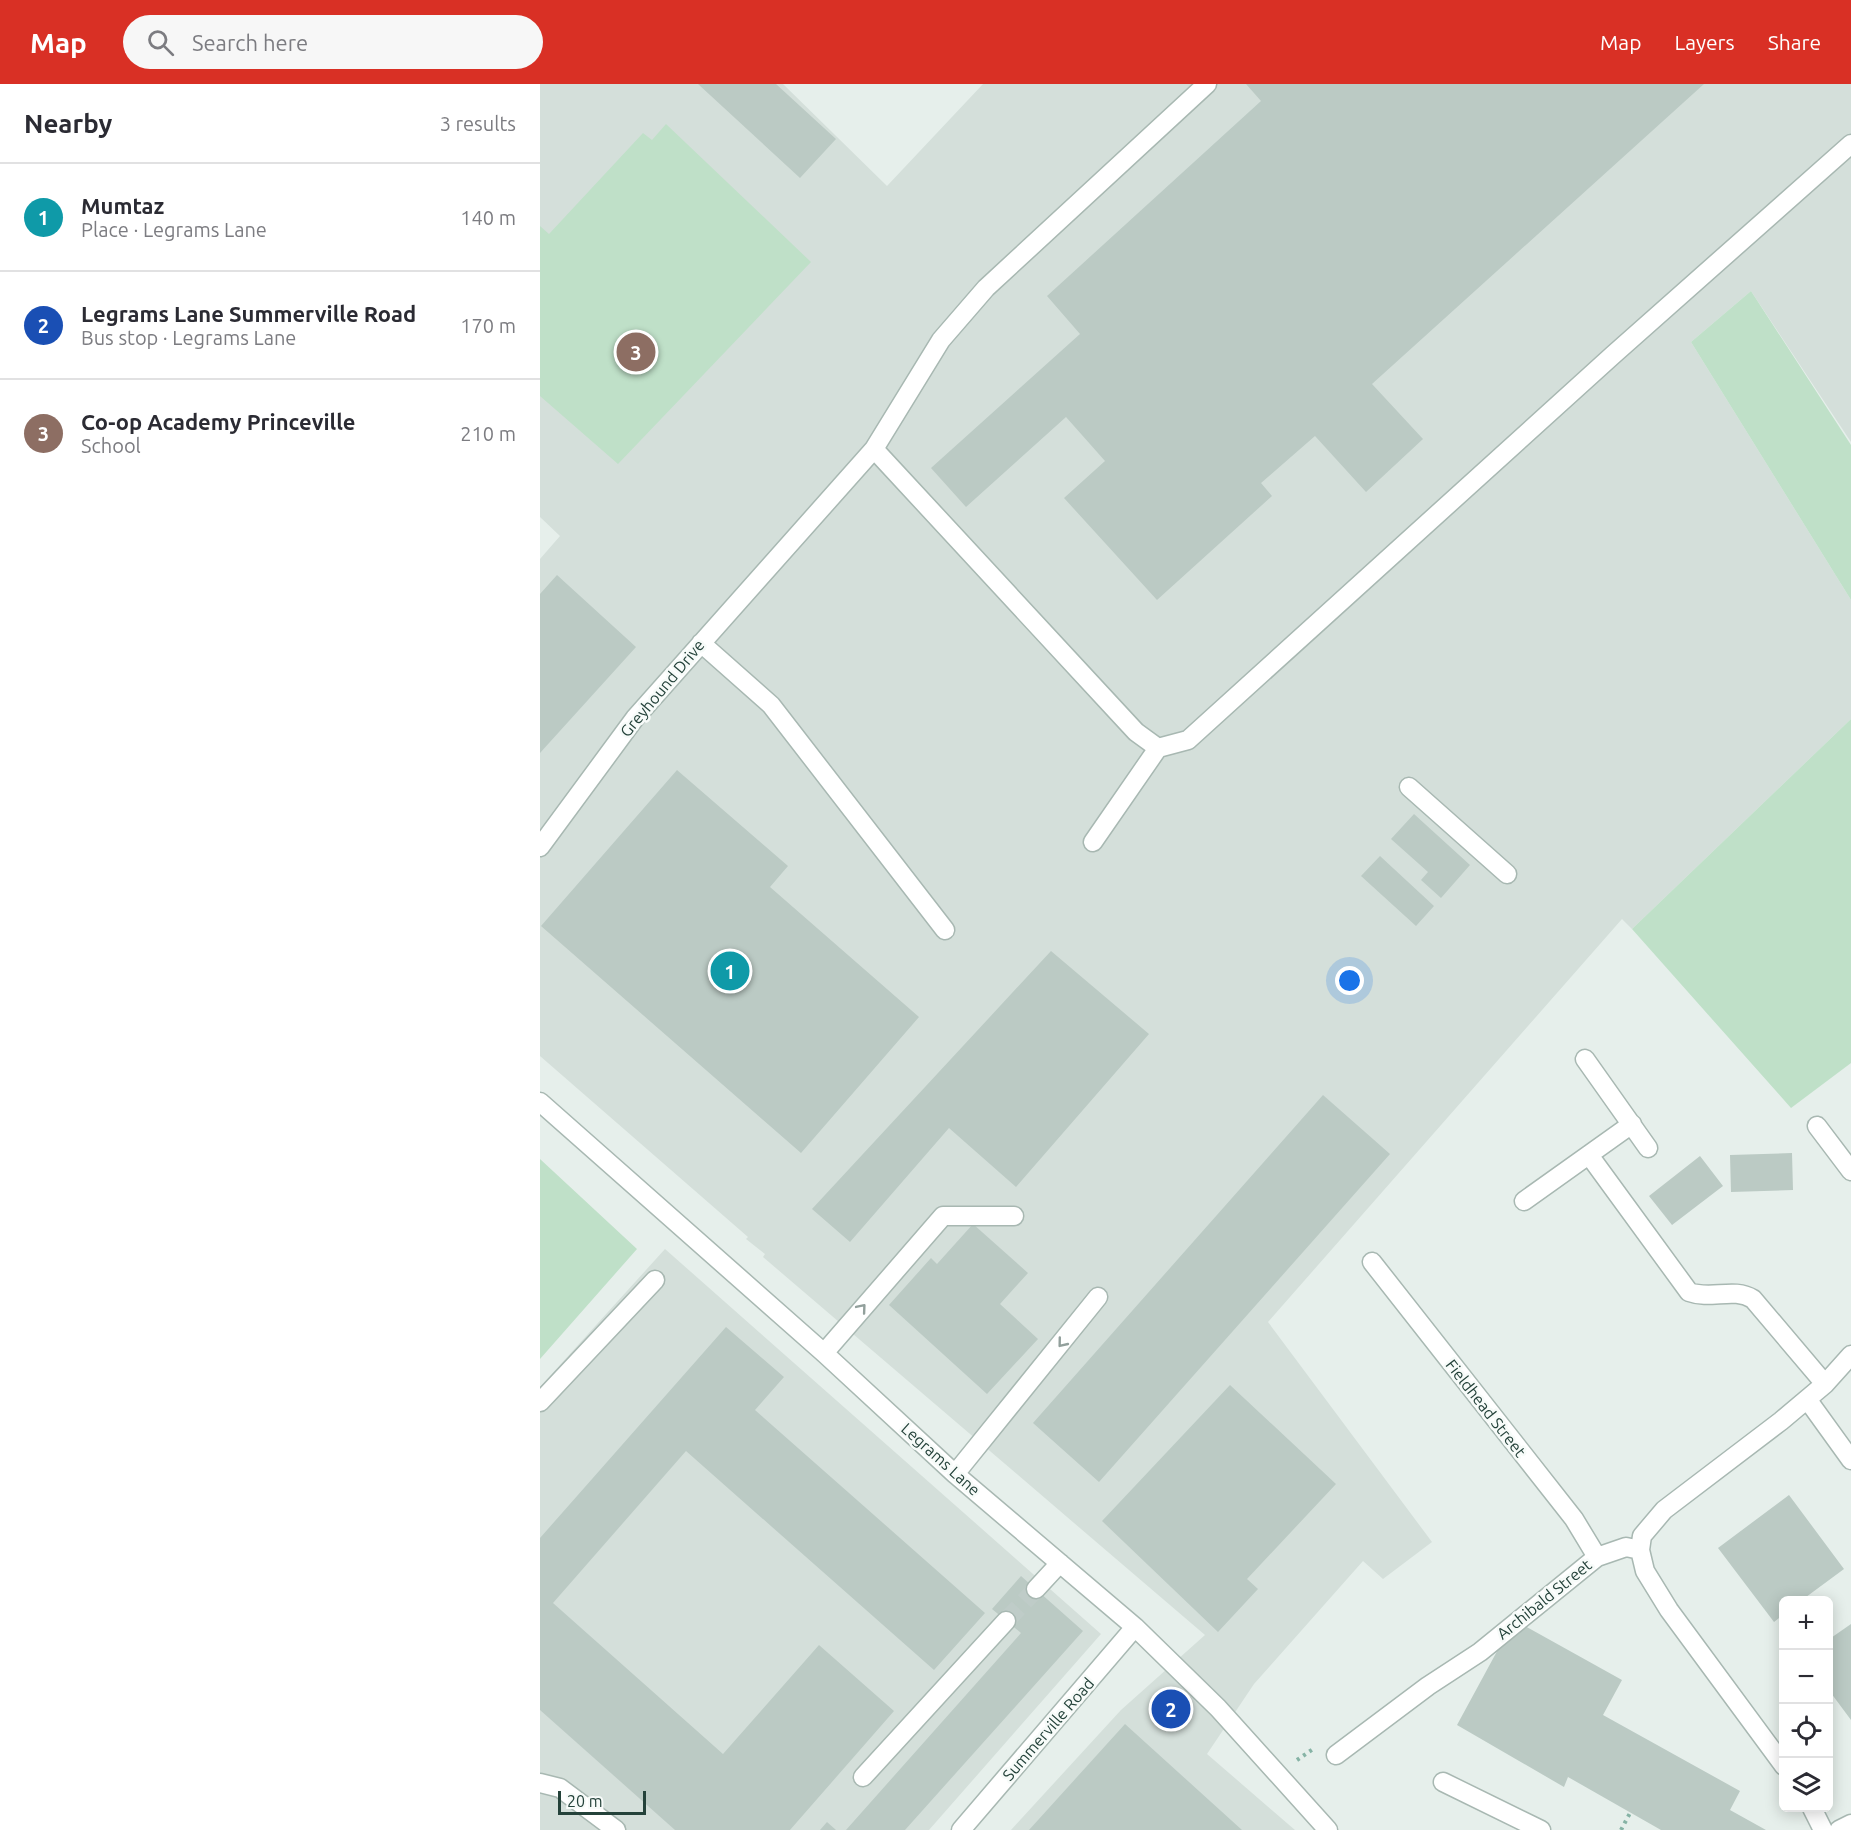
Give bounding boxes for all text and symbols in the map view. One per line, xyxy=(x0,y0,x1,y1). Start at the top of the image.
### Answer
search box xyxy=(123,15,543,69)
icon: search xyxy=(144,26,177,59)
text: Map xyxy=(30,27,87,58)
text: Search here xyxy=(192,30,308,55)
text: Map xyxy=(1600,30,1641,54)
text: Layers xyxy=(1674,30,1735,54)
text: Share xyxy=(1768,30,1821,54)
text: Nearby xyxy=(24,109,112,138)
text: 3 results xyxy=(440,112,516,135)
text: Mumtaz xyxy=(81,193,164,218)
text: 1 xyxy=(38,206,49,229)
text: 140 m xyxy=(460,206,516,229)
text: Place · Legrams Lane xyxy=(81,218,267,241)
text: Legrams Lane Summerville Road xyxy=(81,301,416,326)
text: 2 xyxy=(38,314,49,337)
text: 170 m xyxy=(460,314,516,337)
text: Bus stop · Legrams Lane xyxy=(81,326,296,349)
pin: 3 xyxy=(616,330,656,374)
text: Co-op Academy Princeville xyxy=(81,409,356,434)
text: 3 xyxy=(38,422,49,445)
text: 210 m xyxy=(460,422,516,445)
text: School xyxy=(81,434,141,457)
street label: Greyhound Drive xyxy=(616,636,708,740)
pin: 1 xyxy=(710,948,750,994)
your location xyxy=(1335,966,1364,995)
one-way arrow xyxy=(855,1304,866,1315)
one-way arrow xyxy=(1058,1336,1069,1347)
street label: Fieldhead Street xyxy=(1442,1356,1530,1461)
street label: Legrams Lane xyxy=(898,1419,984,1499)
street label: Archibald Street xyxy=(1493,1555,1595,1643)
map controls xyxy=(1779,1596,1833,1812)
button: + xyxy=(1779,1596,1833,1650)
button: − xyxy=(1779,1650,1833,1704)
street label: Summerville Road xyxy=(999,1674,1097,1784)
pin: 2 xyxy=(1152,1686,1190,1732)
button: locate xyxy=(1779,1704,1833,1758)
button: layers xyxy=(1779,1758,1833,1812)
scale bar xyxy=(558,1788,646,1816)
text: 20 m xyxy=(567,1792,603,1810)

